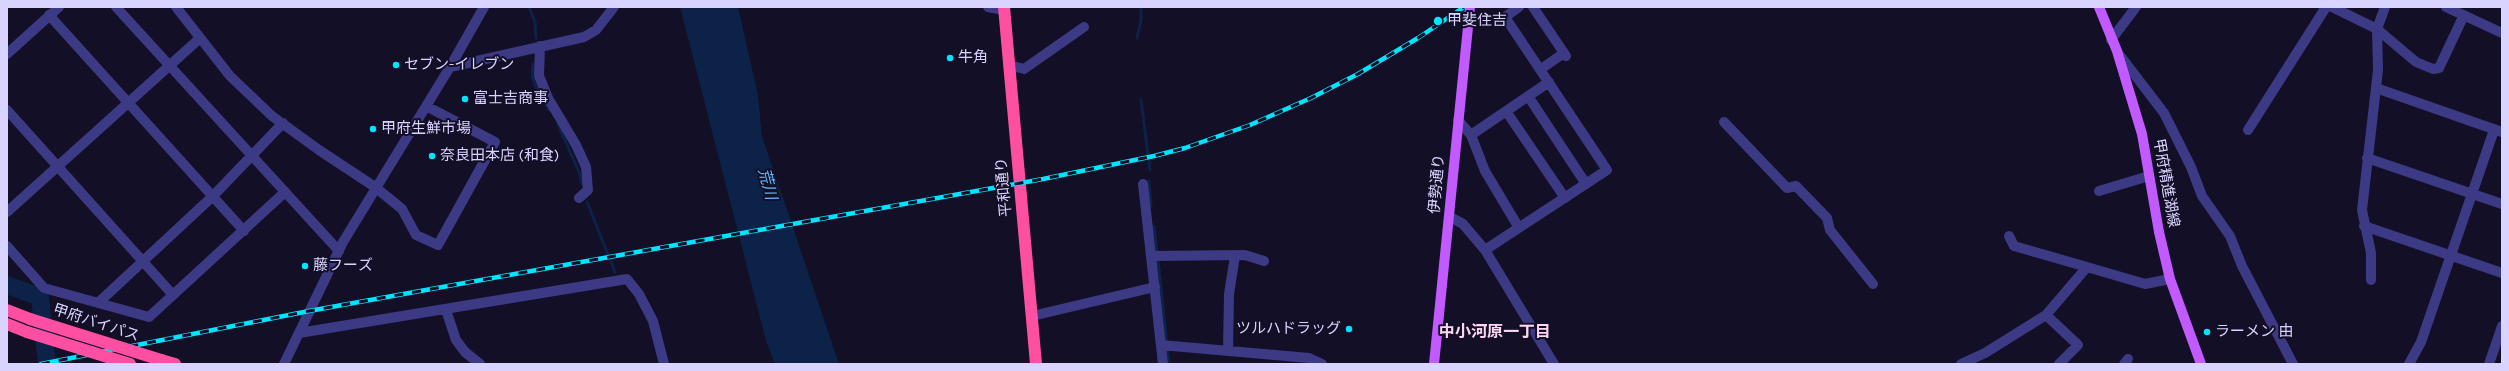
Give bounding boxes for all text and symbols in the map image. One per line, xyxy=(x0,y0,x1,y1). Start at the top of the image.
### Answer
place label: 甲斐住吉 xyxy=(1447,12,1507,30)
marker: 甲斐住吉 xyxy=(1432,15,1444,27)
place label: 牛角 xyxy=(958,49,988,67)
marker: 牛角 xyxy=(945,53,955,63)
place label: セブン-イレブン xyxy=(404,56,514,74)
marker: セブン-イレブン xyxy=(391,60,401,70)
place label: 富士吉商事 xyxy=(473,90,548,108)
marker: 富士吉商事 xyxy=(460,94,470,104)
place label: 甲府生鮮市場 xyxy=(381,120,471,138)
marker: 甲府生鮮市場 xyxy=(368,124,378,134)
street label: 甲府精進湖線 xyxy=(2149,137,2183,229)
place label: 奈良田本店 (和食) xyxy=(440,147,559,165)
marker: 奈良田本店 (和食) xyxy=(427,151,437,161)
street label: 伊勢通り xyxy=(1425,153,1449,215)
street label: 平和通り xyxy=(992,156,1016,218)
water label: 荒川 xyxy=(754,166,780,202)
place label: 藤フーズ xyxy=(313,257,373,275)
marker: 藤フーズ xyxy=(300,261,310,271)
street label: 甲府バイパス xyxy=(50,301,142,345)
place label: ツルハドラッグ xyxy=(1236,320,1341,338)
district label: 中小河原一丁目 xyxy=(1439,322,1551,342)
place label: ラーメン 由 xyxy=(2215,323,2294,341)
marker: ツルハドラッグ xyxy=(1344,324,1354,334)
marker: ラーメン 由 xyxy=(2202,327,2212,337)

